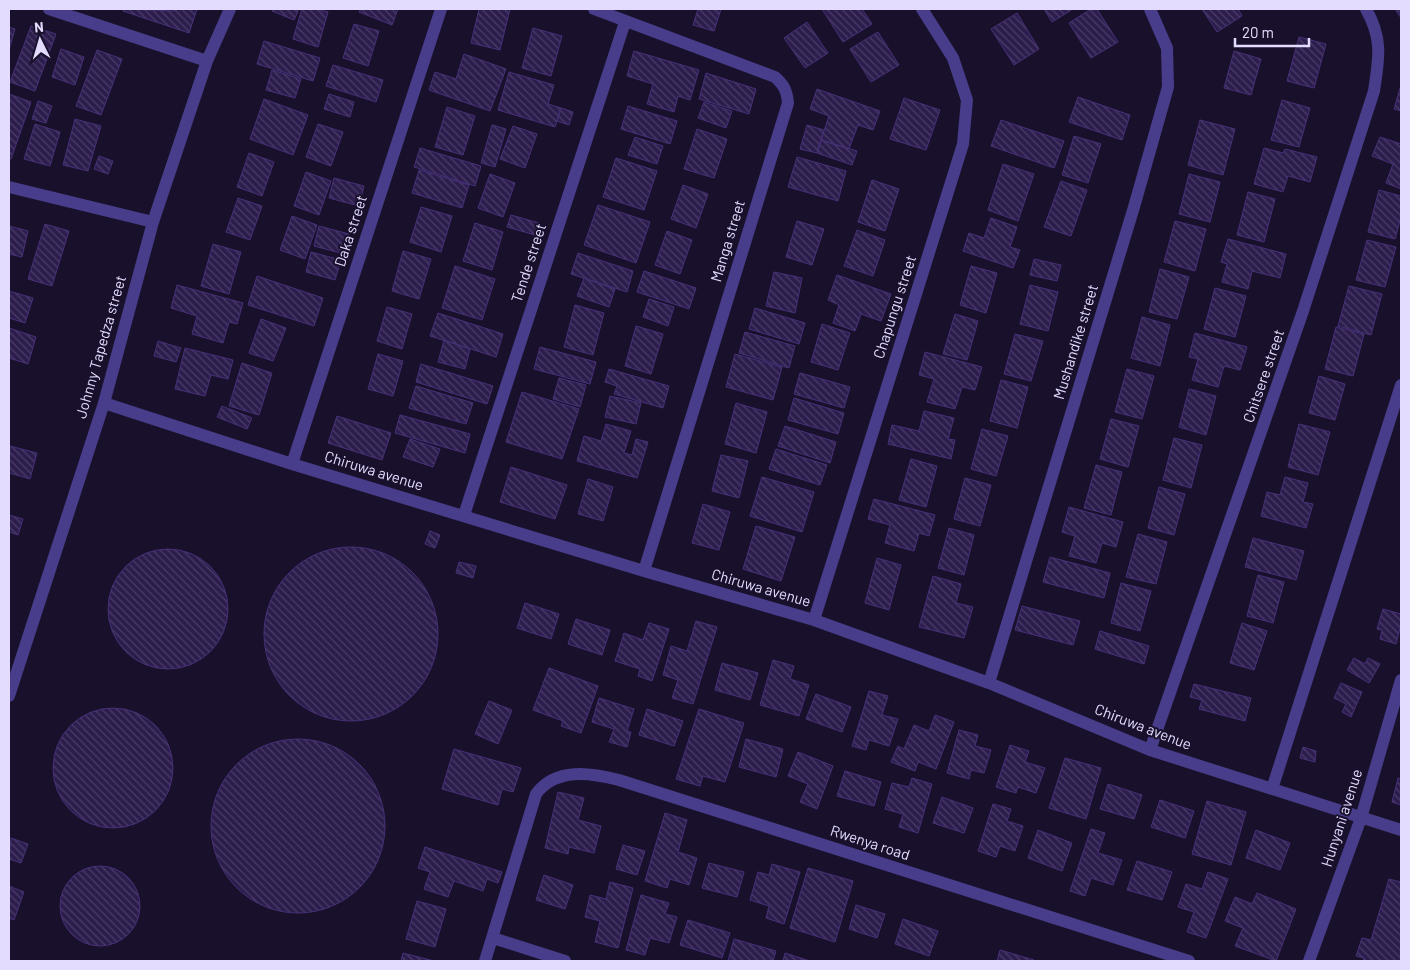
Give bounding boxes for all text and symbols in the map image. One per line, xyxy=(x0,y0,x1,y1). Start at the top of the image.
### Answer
north arrow xyxy=(15,15,65,65)
scale bar xyxy=(1235,15,1309,47)
text: N xyxy=(33,18,44,35)
text: 20 m xyxy=(1242,23,1274,41)
street label: Daka street xyxy=(330,193,370,269)
street label: Manga street xyxy=(706,198,748,284)
street label: Tende street xyxy=(507,221,549,304)
street label: Chapungu street xyxy=(869,253,919,361)
street label: Johnny Tapedza street xyxy=(71,273,129,420)
street label: Mushandike street xyxy=(1049,282,1101,401)
street label: Chitsere street xyxy=(1239,327,1287,425)
street label: Chiruwa avenue xyxy=(323,446,426,494)
street label: Chiruwa avenue xyxy=(710,564,813,610)
street label: Chiruwa avenue xyxy=(1092,699,1194,753)
street label: Hunyani avenue xyxy=(1317,767,1365,869)
street label: Rwenya road xyxy=(828,821,912,863)

